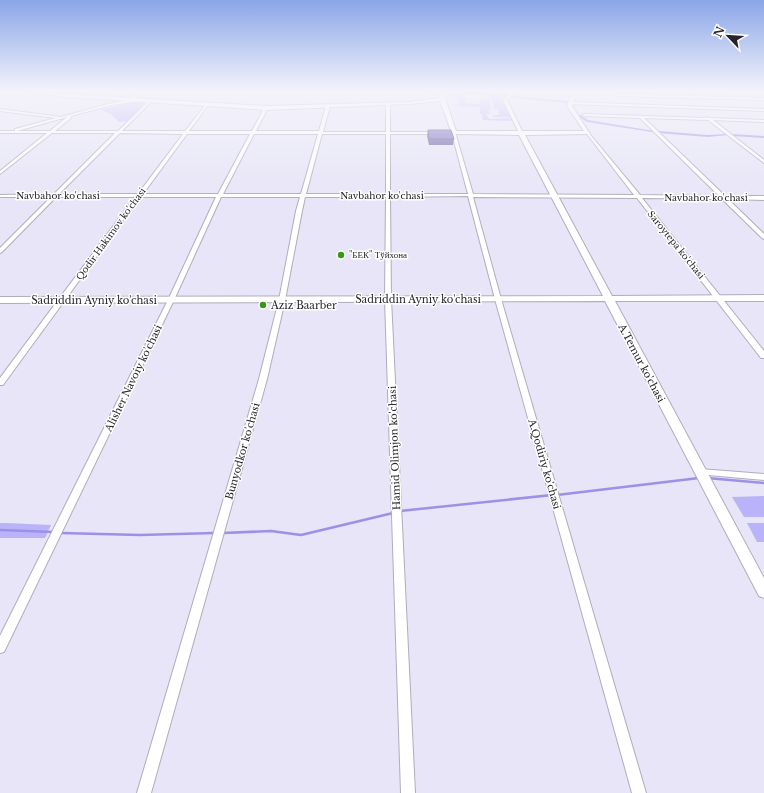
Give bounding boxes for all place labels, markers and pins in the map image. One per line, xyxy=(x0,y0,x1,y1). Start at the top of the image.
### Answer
place label: "БЕК" Тўйхона xyxy=(349,249,407,260)
marker: "БЕК" Тўйхона xyxy=(336,250,346,260)
place label: Aziz Baarber xyxy=(270,299,337,312)
marker: Aziz Baarber xyxy=(258,300,268,310)

